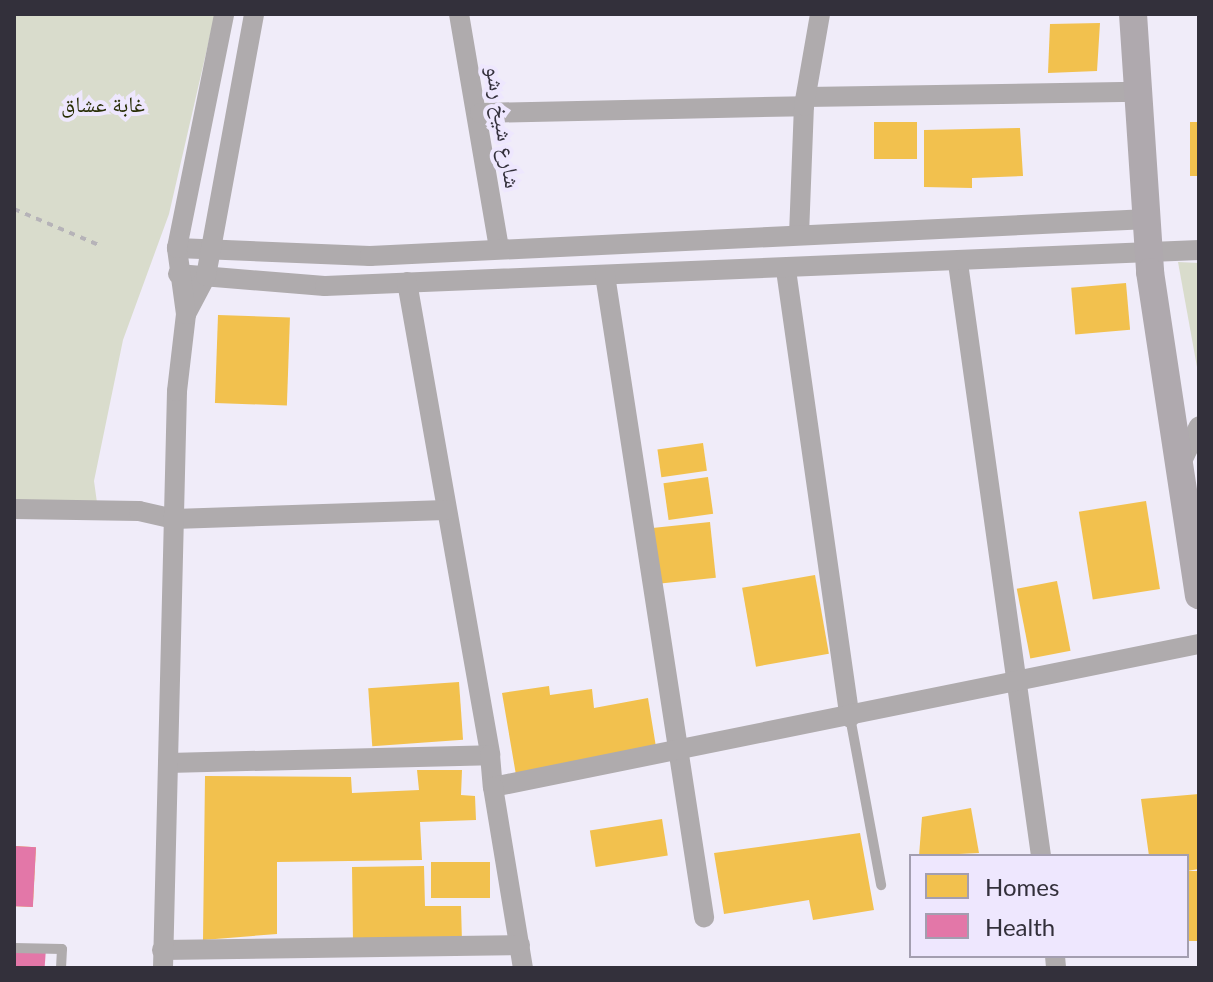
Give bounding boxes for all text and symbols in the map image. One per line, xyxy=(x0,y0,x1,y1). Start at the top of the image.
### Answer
street label: شارع شيخ رشو xyxy=(481,64,527,190)
park label: غابة عشاق xyxy=(61,91,145,117)
legend xyxy=(909,854,1189,958)
text: Homes xyxy=(985,872,1059,901)
text: Health xyxy=(985,912,1055,941)

